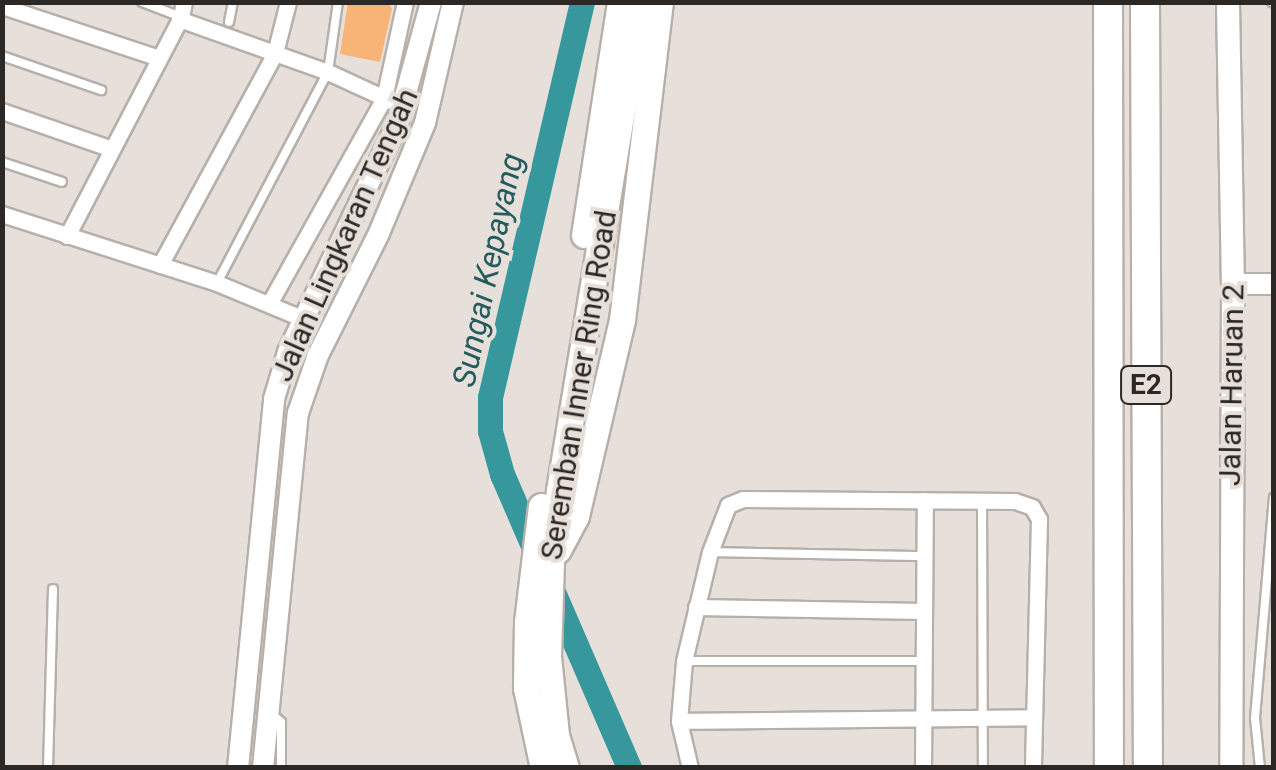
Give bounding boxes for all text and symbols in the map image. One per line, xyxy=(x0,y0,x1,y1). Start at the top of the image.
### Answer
street label: Jalan Lingkaran Tengah xyxy=(264,83,426,387)
water label: Sungai Kepayang xyxy=(444,150,532,390)
street label: Seremban Inner Ring Road xyxy=(534,208,624,562)
street label: Jalan Haruan 2 xyxy=(1212,284,1252,486)
road number: E2 xyxy=(1118,362,1174,408)

